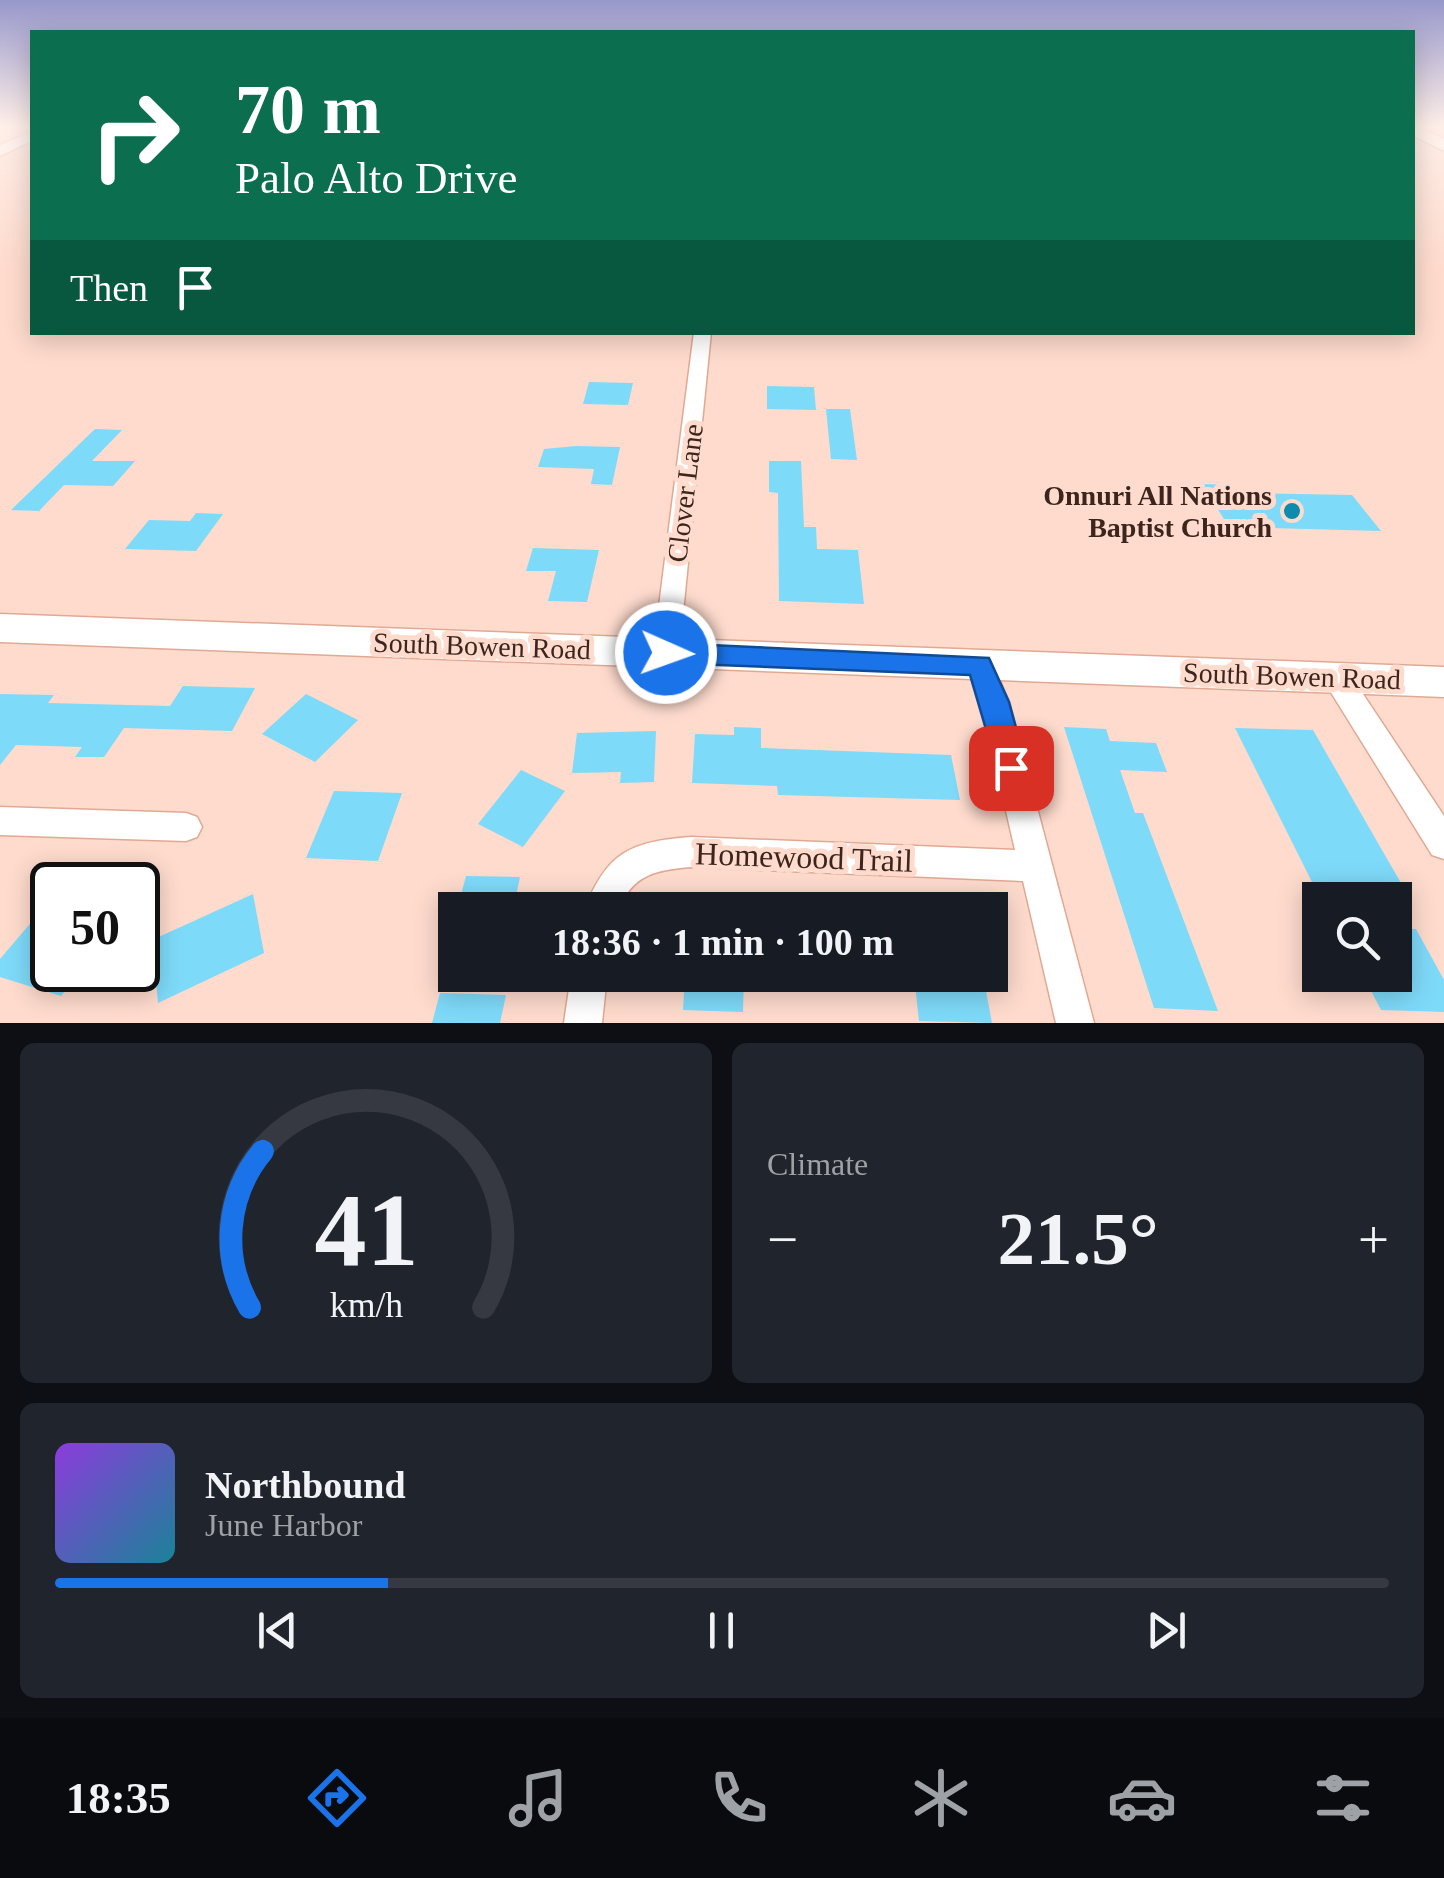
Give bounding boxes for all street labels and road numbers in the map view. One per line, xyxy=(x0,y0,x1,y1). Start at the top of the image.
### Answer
street label: Clover Lane xyxy=(661,422,709,564)
street label: South Bowen Road xyxy=(373,627,591,665)
street label: South Bowen Road xyxy=(1183,657,1401,695)
street label: Homewood Trail xyxy=(695,835,914,879)

